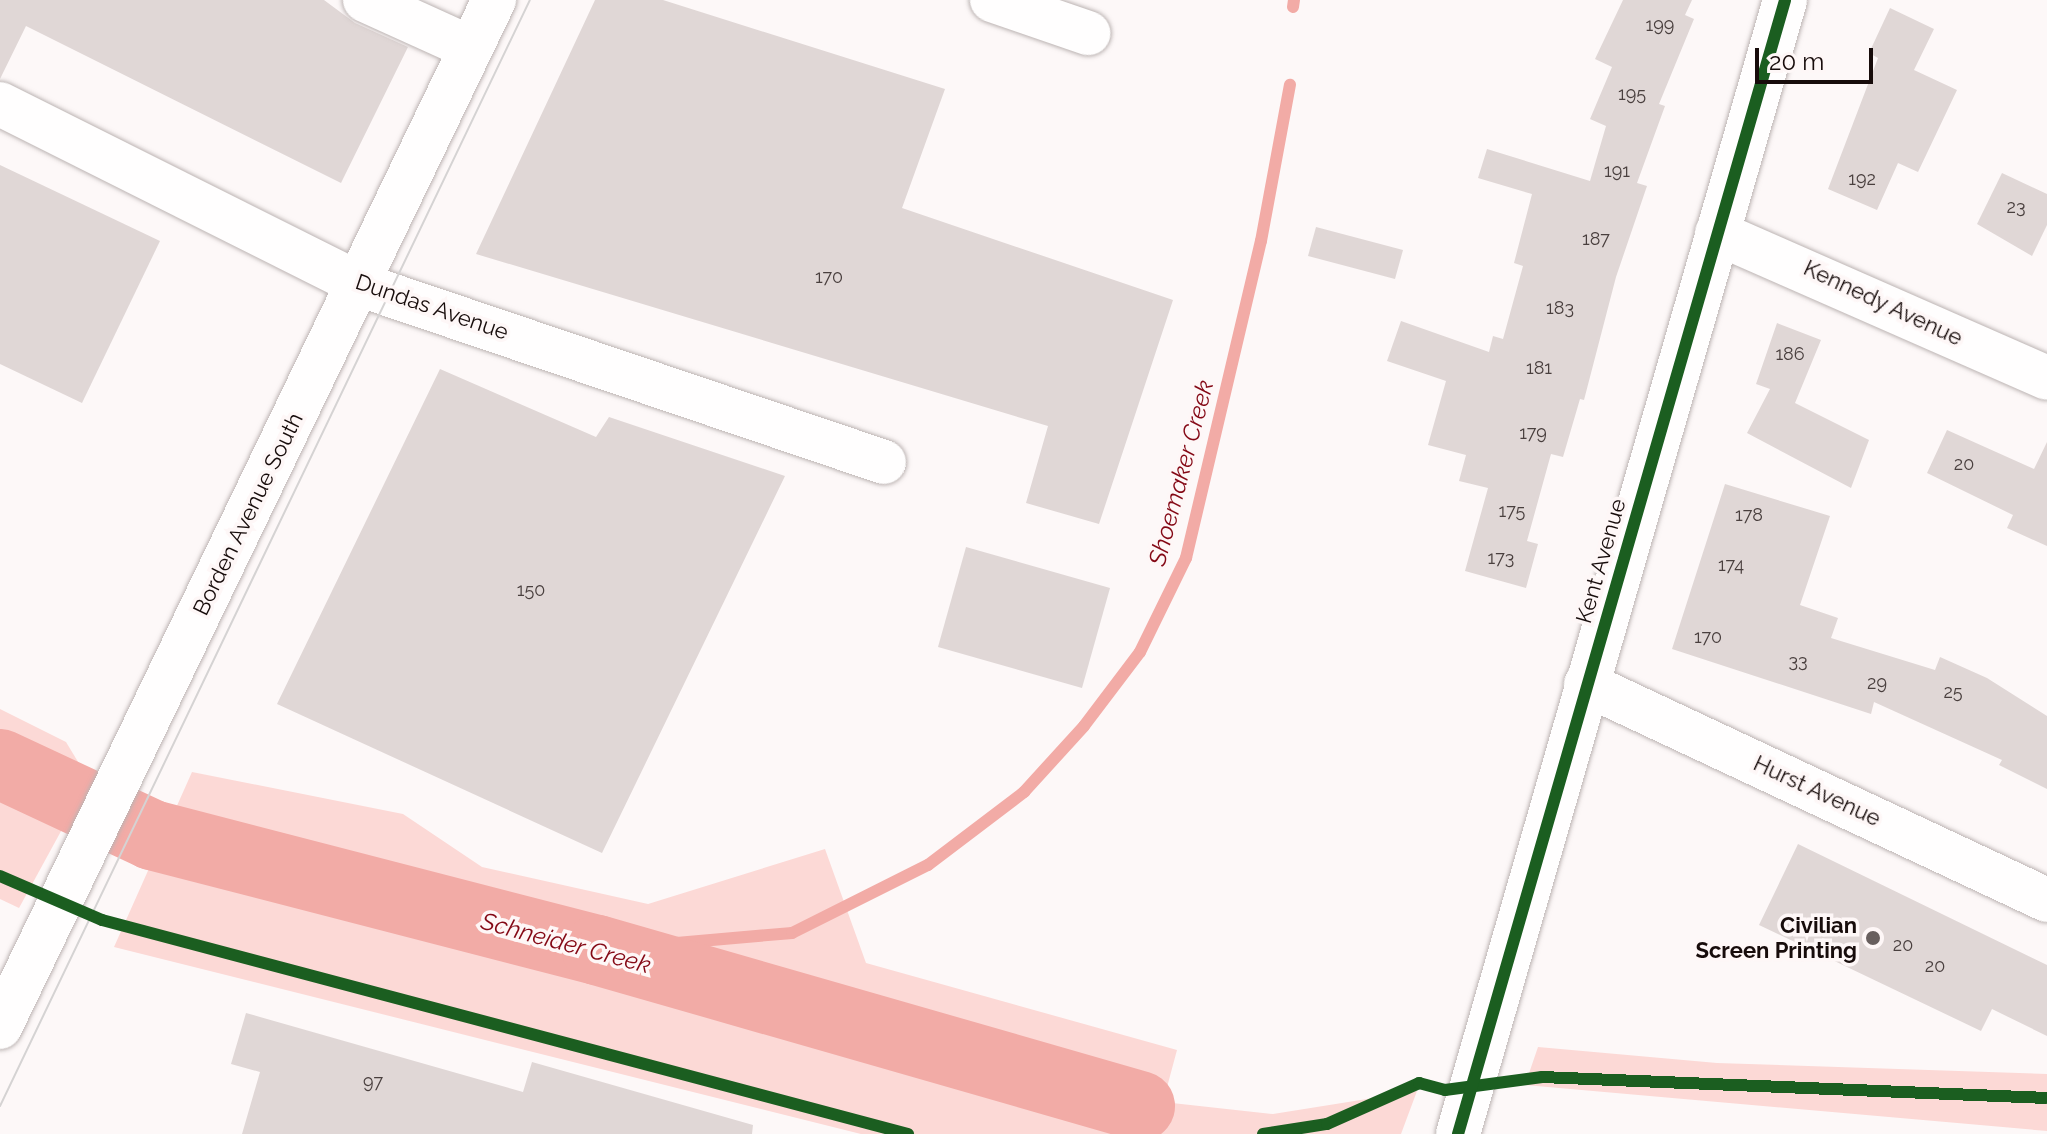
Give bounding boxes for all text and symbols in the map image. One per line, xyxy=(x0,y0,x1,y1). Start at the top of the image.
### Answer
house number: 199 xyxy=(1646,14,1674,36)
scale bar xyxy=(1759,32,1877,82)
text: 20 m xyxy=(1769,47,1824,76)
house number: 195 xyxy=(1618,83,1646,105)
house number: 191 xyxy=(1604,160,1630,182)
house number: 192 xyxy=(1848,168,1876,190)
house number: 23 xyxy=(2007,196,2025,218)
house number: 187 xyxy=(1582,228,1610,250)
street label: Kennedy Avenue xyxy=(1799,254,1967,352)
house number: 170 xyxy=(815,266,843,288)
street label: Dundas Avenue xyxy=(352,268,512,346)
house number: 183 xyxy=(1546,297,1574,319)
house number: 186 xyxy=(1775,343,1805,365)
house number: 181 xyxy=(1526,357,1552,379)
water label: Shoemaker Creek xyxy=(1142,377,1220,569)
street label: Borden Avenue South xyxy=(187,408,309,620)
house number: 179 xyxy=(1519,422,1547,444)
house number: 20 xyxy=(1954,453,1974,475)
street label: Kent Avenue xyxy=(1570,495,1632,627)
house number: 175 xyxy=(1499,500,1525,522)
house number: 178 xyxy=(1735,504,1763,526)
house number: 173 xyxy=(1488,547,1514,569)
house number: 174 xyxy=(1718,554,1744,576)
house number: 150 xyxy=(517,579,545,601)
house number: 170 xyxy=(1694,626,1722,648)
house number: 33 xyxy=(1788,650,1808,672)
house number: 29 xyxy=(1867,672,1887,694)
house number: 25 xyxy=(1943,681,1963,703)
street label: Hurst Avenue xyxy=(1749,750,1885,832)
water label: Schneider Creek xyxy=(478,906,654,980)
place label: Civilian Screen Printing xyxy=(1695,912,1857,964)
marker: Civilian Screen Printing xyxy=(1864,929,1882,947)
house number: 20 xyxy=(1893,934,1913,956)
house number: 20 xyxy=(1925,955,1945,977)
house number: 97 xyxy=(363,1071,383,1093)

